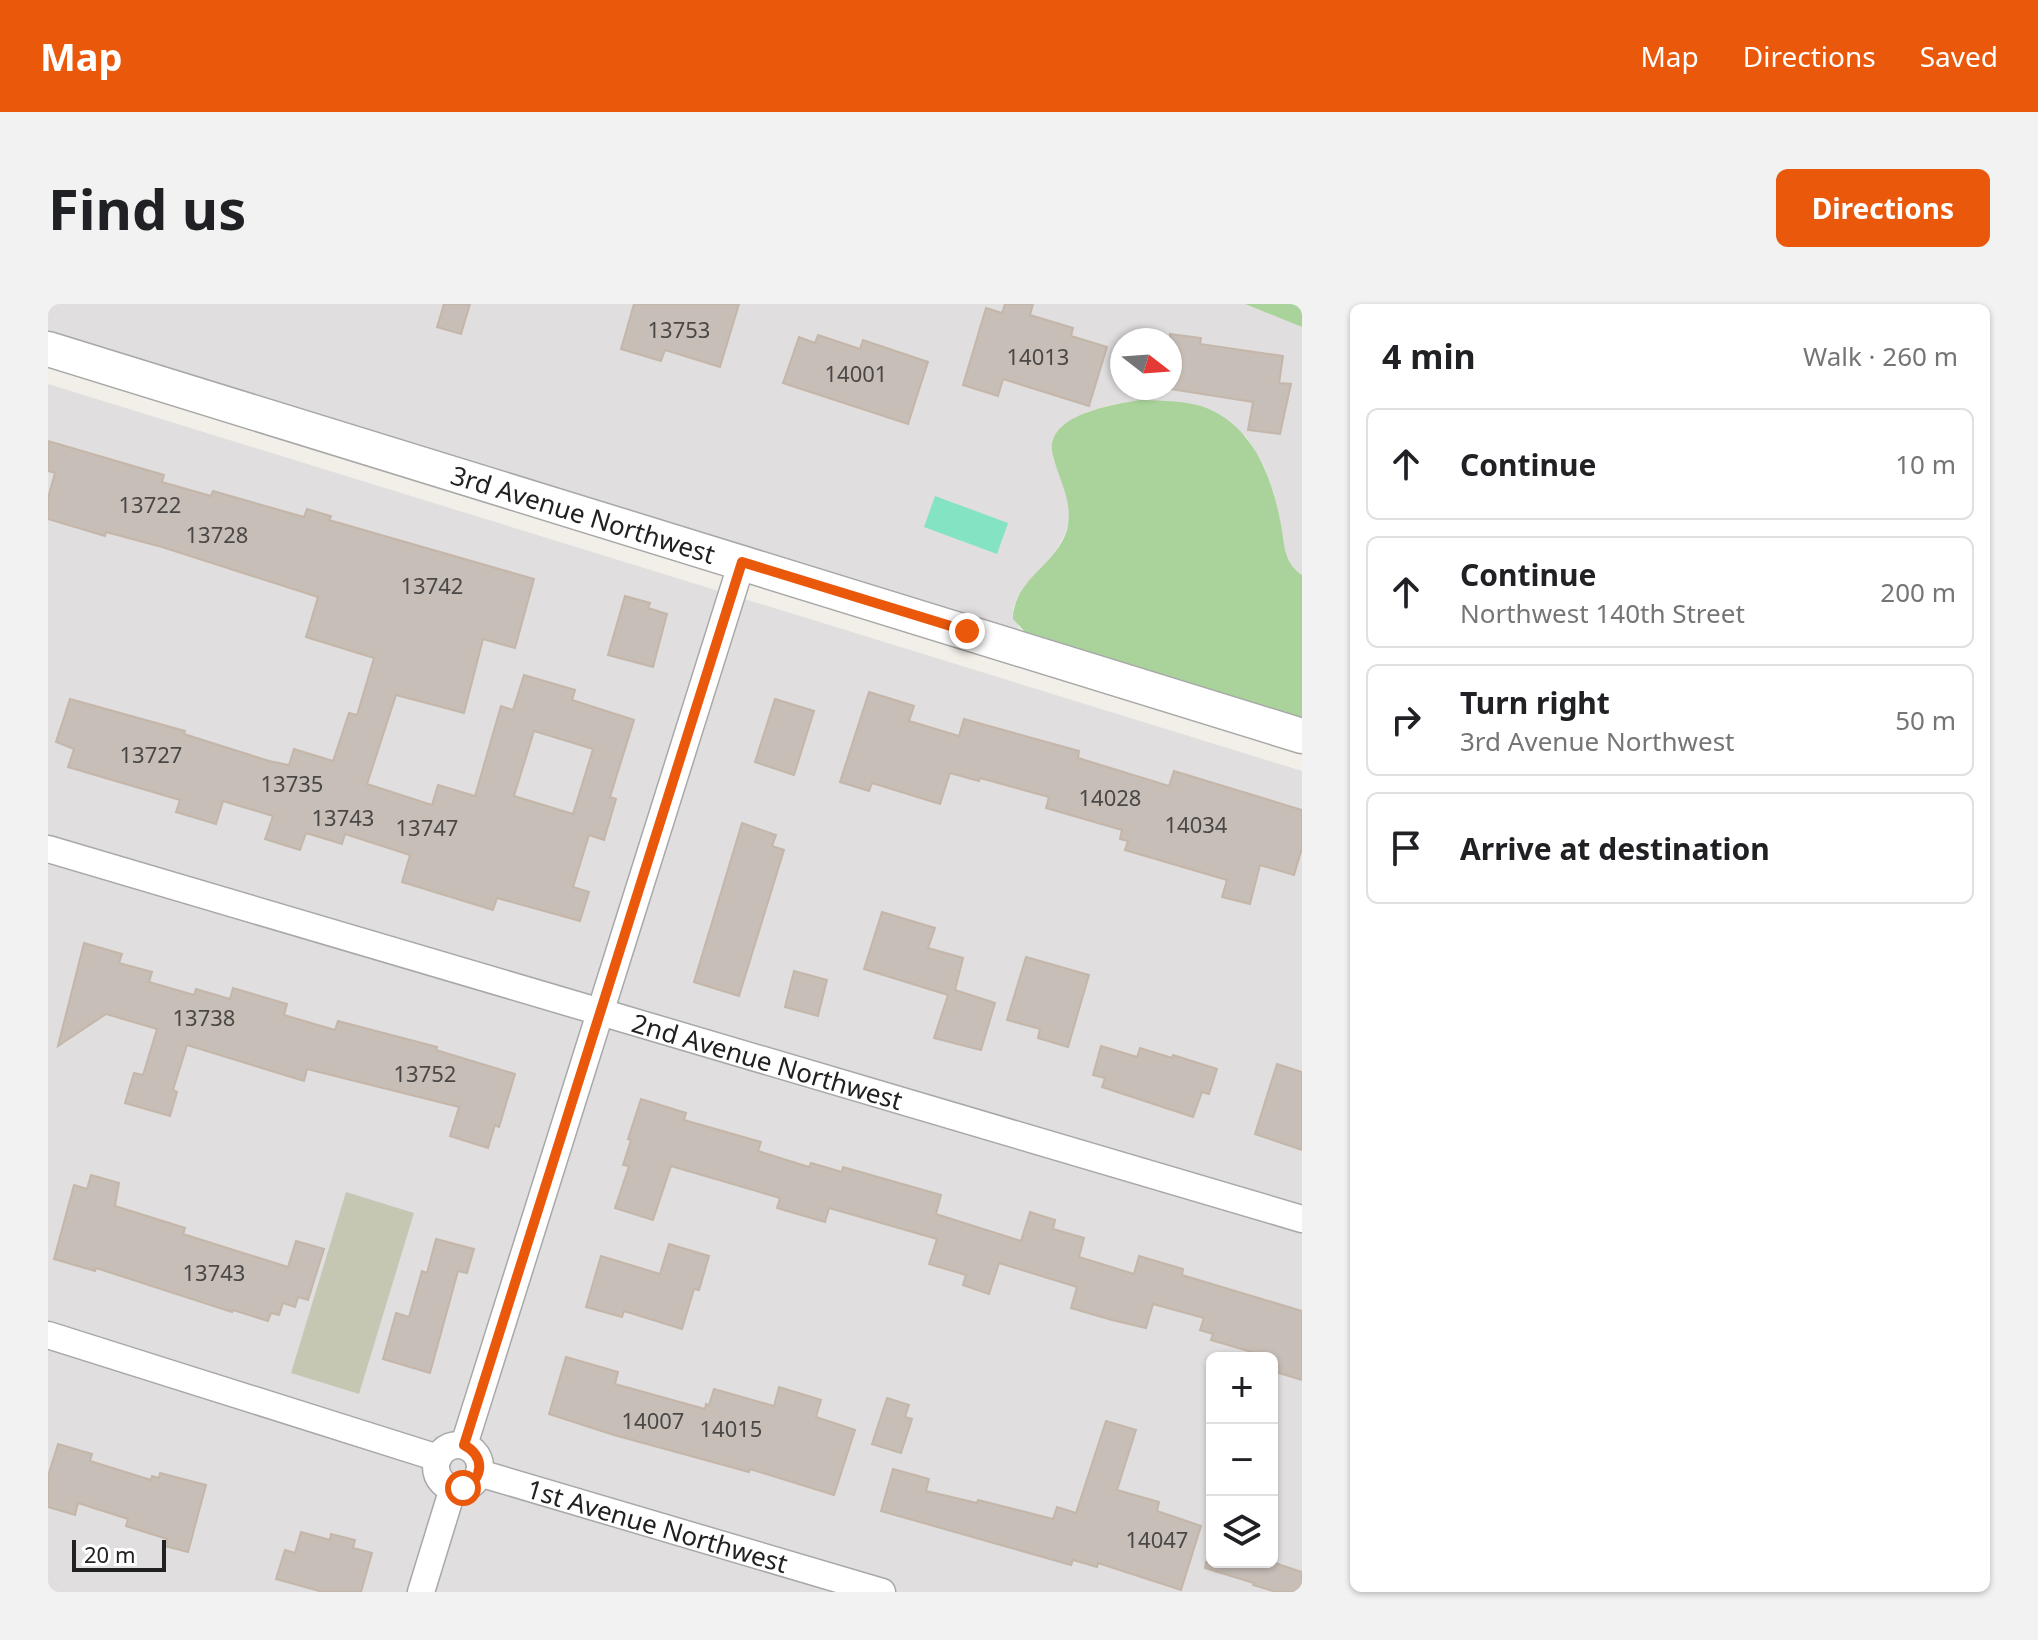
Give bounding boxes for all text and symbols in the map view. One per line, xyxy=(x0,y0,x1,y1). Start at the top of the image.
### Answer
text: Map xyxy=(40,30,123,82)
text: Map xyxy=(1640,37,1699,75)
text: Directions xyxy=(1743,37,1876,75)
text: Saved xyxy=(1920,37,1998,75)
button: Directions xyxy=(1776,169,1990,247)
text: Find us xyxy=(48,170,246,246)
house number: 13753 xyxy=(648,314,710,344)
north arrow xyxy=(1110,328,1182,400)
text: 4 min xyxy=(1382,333,1476,379)
text: Walk · 260 m xyxy=(1803,338,1958,374)
house number: 14013 xyxy=(1007,341,1069,371)
house number: 14001 xyxy=(825,358,887,388)
icon: ahead xyxy=(1384,442,1428,486)
text: Continue xyxy=(1460,444,1596,485)
text: 10 m xyxy=(1895,446,1956,482)
street label: 3rd Avenue Northwest xyxy=(447,456,720,572)
house number: 13722 xyxy=(119,489,181,519)
house number: 13728 xyxy=(186,519,248,549)
text: Continue xyxy=(1460,554,1596,595)
house number: 13742 xyxy=(401,570,463,600)
icon: ahead xyxy=(1384,570,1428,614)
text: 200 m xyxy=(1880,574,1956,610)
text: Northwest 140th Street xyxy=(1460,595,1745,631)
route end xyxy=(949,613,985,649)
text: Turn right xyxy=(1460,682,1610,723)
icon: right xyxy=(1384,698,1428,742)
text: 50 m xyxy=(1895,702,1956,738)
text: 3rd Avenue Northwest xyxy=(1460,723,1735,759)
house number: 13727 xyxy=(120,739,182,769)
house number: 13735 xyxy=(261,768,323,798)
house number: 14028 xyxy=(1079,782,1141,812)
house number: 13743 xyxy=(312,802,374,832)
house number: 14034 xyxy=(1165,809,1228,839)
house number: 13747 xyxy=(396,812,458,842)
icon: arrive xyxy=(1384,826,1428,870)
text: Arrive at destination xyxy=(1460,828,1770,869)
house number: 13738 xyxy=(173,1002,235,1032)
street label: 2nd Avenue Northwest xyxy=(628,1004,907,1118)
house number: 13752 xyxy=(394,1058,456,1088)
house number: 13743 xyxy=(183,1257,245,1287)
map controls xyxy=(1206,1352,1278,1568)
button: + xyxy=(1206,1352,1278,1424)
house number: 14007 xyxy=(622,1405,684,1435)
house number: 14015 xyxy=(700,1413,762,1443)
button: − xyxy=(1206,1424,1278,1496)
route start xyxy=(445,1470,481,1506)
street label: 1st Avenue Northwest xyxy=(523,1470,792,1581)
button: layers xyxy=(1206,1496,1278,1568)
house number: 14047 xyxy=(1126,1524,1188,1554)
scale bar xyxy=(72,1536,166,1572)
text: 20 m xyxy=(84,1539,135,1569)

